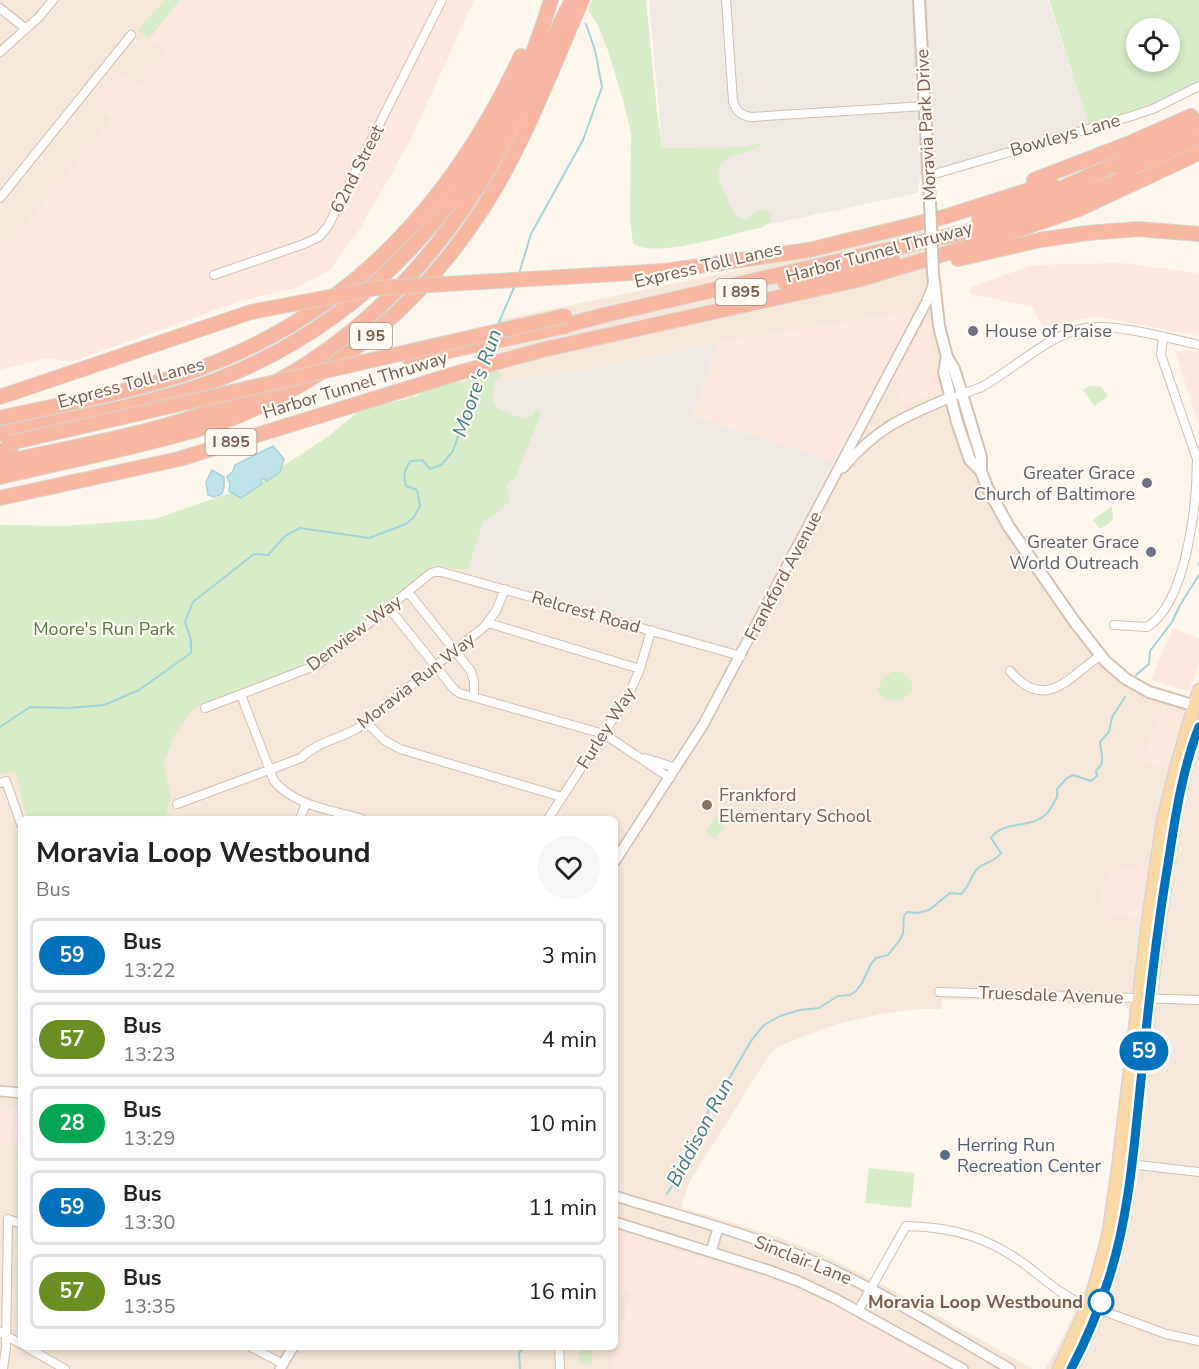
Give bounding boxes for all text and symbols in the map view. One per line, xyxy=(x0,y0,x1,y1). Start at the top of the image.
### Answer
map controls xyxy=(1126,18,1180,72)
button: locate xyxy=(1126,18,1180,72)
street label: Moravia Park Drive xyxy=(910,48,942,202)
street label: Bowleys Lane xyxy=(1007,108,1123,162)
street label: 62nd Street xyxy=(325,120,390,217)
street label: Harbor Tunnel Thruway xyxy=(783,215,976,288)
street label: Express Toll Lanes xyxy=(632,236,784,294)
road number: I 895 xyxy=(716,279,766,305)
place label: House of Praise xyxy=(985,319,1112,343)
road number: I 95 xyxy=(350,323,392,349)
marker: House of Praise xyxy=(966,324,980,338)
water label: Moore's Run xyxy=(446,326,508,440)
street label: Harbor Tunnel Thruway xyxy=(260,345,451,425)
street label: Express Toll Lanes xyxy=(55,352,207,414)
road number: I 895 xyxy=(206,429,256,455)
place label: Greater Grace Church of Baltimore xyxy=(974,461,1135,506)
marker: Greater Grace Church of Baltimore xyxy=(1140,476,1154,490)
street label: Frankford Avenue xyxy=(739,507,827,645)
place label: Greater Grace World Outreach xyxy=(1009,530,1139,575)
marker: Greater Grace World Outreach xyxy=(1144,545,1158,559)
street label: Relcrest Road xyxy=(529,585,643,639)
street label: Denview Way xyxy=(302,589,407,677)
park label: Moore's Run Park xyxy=(33,617,176,641)
street label: Moravia Run Way xyxy=(352,627,480,735)
street label: Furley Way xyxy=(571,682,641,773)
place label: Frankford Elementary School xyxy=(719,783,872,828)
marker: Frankford Elementary School xyxy=(700,798,714,812)
text: Moravia Loop Westbound xyxy=(36,834,371,872)
button: heart xyxy=(537,836,600,899)
text: Bus xyxy=(36,876,70,903)
text: Bus xyxy=(123,927,162,957)
text: 59 xyxy=(59,941,85,969)
text: 3 min xyxy=(542,941,597,971)
text: 13:22 xyxy=(123,957,176,984)
street label: Truesdale Avenue xyxy=(978,980,1124,1010)
text: Bus xyxy=(123,1011,162,1041)
text: 57 xyxy=(59,1025,85,1053)
text: 4 min xyxy=(542,1025,597,1055)
line badge: 59 xyxy=(1117,1032,1171,1070)
text: 59 xyxy=(1131,1037,1157,1065)
text: 13:23 xyxy=(123,1041,176,1068)
water label: Biddison Run xyxy=(660,1073,740,1191)
text: Bus xyxy=(123,1095,162,1125)
text: 28 xyxy=(59,1109,85,1137)
text: 10 min xyxy=(529,1109,597,1139)
text: 13:29 xyxy=(123,1125,176,1152)
place label: Herring Run Recreation Center xyxy=(957,1133,1102,1178)
marker: Herring Run Recreation Center xyxy=(938,1148,952,1162)
text: Bus xyxy=(123,1179,162,1209)
text: 59 xyxy=(59,1193,85,1221)
text: 11 min xyxy=(529,1193,597,1223)
text: 13:30 xyxy=(123,1209,176,1236)
street label: Sinclair Lane xyxy=(751,1230,855,1290)
text: Bus xyxy=(123,1263,162,1293)
text: 57 xyxy=(59,1277,85,1305)
text: 16 min xyxy=(529,1277,597,1307)
marker: Moravia Loop Westbound xyxy=(1088,1289,1114,1315)
place label: Moravia Loop Westbound xyxy=(868,1290,1083,1314)
text: 13:35 xyxy=(123,1293,176,1320)

